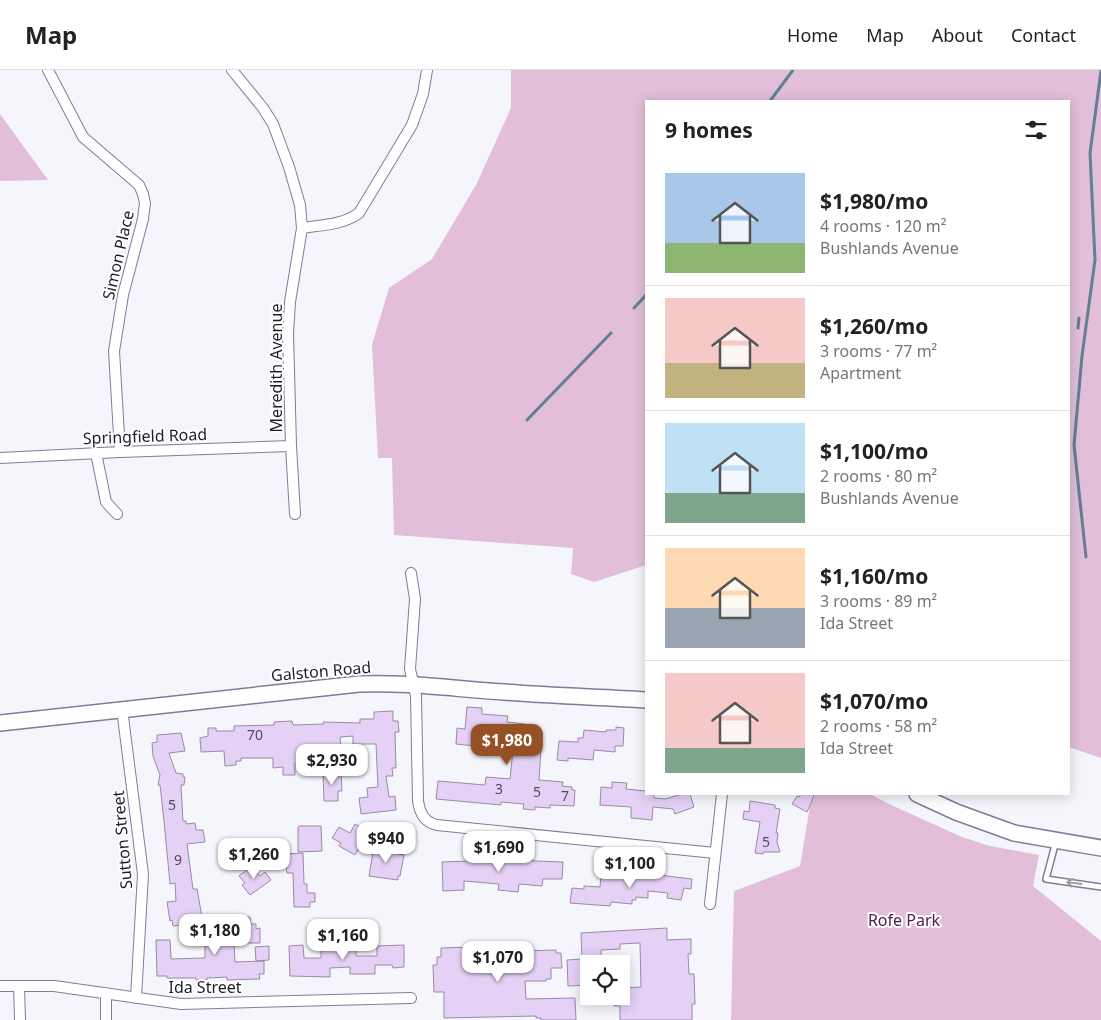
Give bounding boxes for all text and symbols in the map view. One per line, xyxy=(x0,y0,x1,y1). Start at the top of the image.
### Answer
text: Map xyxy=(25,18,77,51)
text: Home xyxy=(787,23,838,47)
text: Map xyxy=(866,23,904,47)
text: About xyxy=(932,23,983,47)
text: Contact xyxy=(1011,23,1076,47)
text: 9 homes xyxy=(665,116,753,144)
icon: filters xyxy=(1022,116,1050,144)
text: $1,980/mo xyxy=(820,187,928,215)
icon: home xyxy=(705,193,765,253)
street label: Simon Place xyxy=(97,208,139,302)
text: 4 rooms · 120 m² xyxy=(820,215,946,237)
text: Bushlands Avenue xyxy=(820,237,959,259)
street label: Meredith Avenue xyxy=(265,304,287,432)
text: $1,260/mo xyxy=(820,312,928,340)
icon: home xyxy=(705,318,765,378)
text: 3 rooms · 77 m² xyxy=(820,340,937,362)
text: Apartment xyxy=(820,362,901,384)
street label: Springfield Road xyxy=(82,423,208,449)
text: $1,100/mo xyxy=(820,437,928,465)
icon: home xyxy=(705,443,765,503)
text: 2 rooms · 80 m² xyxy=(820,465,937,487)
text: Bushlands Avenue xyxy=(820,487,959,509)
text: $1,160/mo xyxy=(820,562,928,590)
icon: home xyxy=(705,568,765,628)
text: 3 rooms · 89 m² xyxy=(820,590,937,612)
text: Ida Street xyxy=(820,612,893,634)
street label: Galston Road xyxy=(270,656,372,686)
text: $1,070/mo xyxy=(820,687,928,715)
icon: home xyxy=(705,693,765,753)
text: 2 rooms · 58 m² xyxy=(820,715,937,737)
pin: $1,980 xyxy=(466,724,548,766)
house number: 70 xyxy=(247,725,263,744)
text: $1,980 xyxy=(482,729,532,751)
text: Ida Street xyxy=(820,737,893,759)
pin: $2,930 xyxy=(291,744,373,786)
text: $2,930 xyxy=(307,749,357,771)
house number: 3 xyxy=(495,779,503,798)
house number: 5 xyxy=(533,782,541,801)
house number: 7 xyxy=(561,786,569,805)
street label: Sutton Street xyxy=(107,790,137,890)
house number: 5 xyxy=(168,795,176,814)
pin: $940 xyxy=(356,822,416,864)
text: $940 xyxy=(368,827,404,849)
pin: $1,690 xyxy=(458,830,540,873)
house number: 5 xyxy=(762,832,770,851)
text: $1,690 xyxy=(474,836,524,858)
pin: $1,260 xyxy=(213,838,295,880)
text: $1,260 xyxy=(229,843,279,865)
pin: $1,100 xyxy=(589,846,671,889)
house number: 9 xyxy=(174,850,182,869)
text: $1,100 xyxy=(605,852,655,874)
one-way arrow xyxy=(1066,878,1082,888)
park label: Rofe Park xyxy=(868,909,941,931)
pin: $1,180 xyxy=(174,914,256,956)
pin: $1,160 xyxy=(302,918,384,961)
text: $1,180 xyxy=(190,919,240,941)
text: $1,160 xyxy=(318,924,368,946)
pin: $1,070 xyxy=(457,940,539,983)
text: $1,070 xyxy=(473,946,523,968)
map controls xyxy=(580,955,630,1005)
button: locate xyxy=(580,955,630,1005)
street label: Ida Street xyxy=(168,976,242,998)

